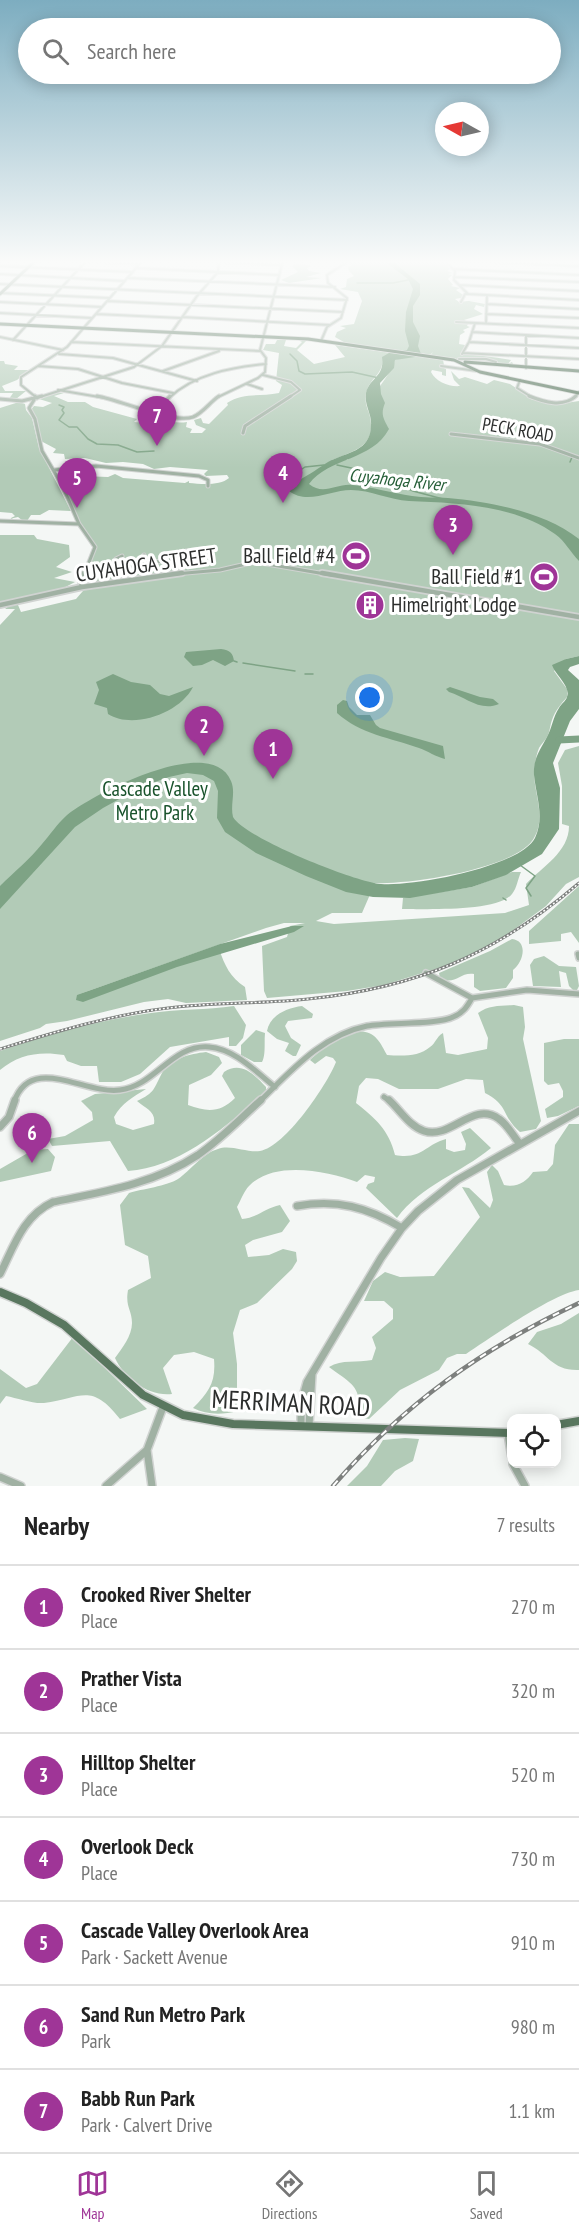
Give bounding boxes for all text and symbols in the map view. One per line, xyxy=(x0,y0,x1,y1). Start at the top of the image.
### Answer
search box xyxy=(18,18,561,84)
icon: search xyxy=(39,35,72,68)
text: Search here xyxy=(87,37,176,65)
north arrow xyxy=(435,102,489,156)
pin: 7 xyxy=(138,396,176,446)
street label: PECK ROAD xyxy=(481,412,556,447)
pin: 4 xyxy=(264,454,302,503)
pin: 5 xyxy=(58,458,97,508)
water label: Cuyahoga River xyxy=(348,463,449,496)
pin: 3 xyxy=(434,506,472,555)
sports icon: Ball Field #4 xyxy=(340,540,372,572)
street label: CUYAHOGA STREET xyxy=(74,541,218,588)
place label: Ball Field #4 xyxy=(243,542,336,569)
sports icon: Ball Field #1 xyxy=(528,561,560,593)
place label: Ball Field #1 xyxy=(431,563,523,590)
building icon: Himelright Lodge xyxy=(354,589,386,621)
place label: Himelright Lodge xyxy=(391,591,517,618)
your location xyxy=(355,683,384,712)
pin: 2 xyxy=(184,706,224,756)
pin: 1 xyxy=(254,730,292,779)
park label: Cascade Valley Metro Park xyxy=(102,775,208,826)
pin: 6 xyxy=(12,1114,51,1163)
street label: MERRIMAN ROAD xyxy=(211,1382,371,1423)
map controls xyxy=(507,1414,561,1468)
button: locate xyxy=(507,1414,561,1468)
text: Nearby xyxy=(24,1509,89,1542)
text: 7 results xyxy=(497,1512,555,1538)
text: Crooked River Shelter xyxy=(81,1580,251,1608)
text: 1 xyxy=(39,1594,48,1620)
text: 270 m xyxy=(511,1594,555,1620)
text: Place xyxy=(81,1608,118,1634)
text: Prather Vista xyxy=(81,1664,182,1692)
text: 2 xyxy=(39,1678,48,1704)
text: 320 m xyxy=(511,1678,555,1704)
text: Place xyxy=(81,1692,118,1718)
text: Hilltop Shelter xyxy=(81,1748,195,1776)
text: 3 xyxy=(39,1762,48,1788)
text: 520 m xyxy=(511,1762,555,1788)
text: Place xyxy=(81,1776,118,1802)
text: Overlook Deck xyxy=(81,1832,193,1860)
text: 4 xyxy=(39,1846,48,1872)
text: 730 m xyxy=(511,1846,555,1872)
text: Place xyxy=(81,1860,118,1886)
text: Cascade Valley Overlook Area xyxy=(81,1916,309,1944)
text: 5 xyxy=(39,1930,48,1956)
text: 910 m xyxy=(511,1930,555,1956)
text: Park · Sackett Avenue xyxy=(81,1944,228,1970)
text: Sand Run Metro Park xyxy=(81,2000,245,2028)
text: 6 xyxy=(39,2014,48,2040)
text: 980 m xyxy=(511,2014,555,2040)
text: Park xyxy=(81,2028,111,2054)
text: Babb Run Park xyxy=(81,2084,195,2112)
text: 7 xyxy=(39,2098,48,2124)
text: 1.1 km xyxy=(508,2098,555,2124)
text: Park · Calvert Drive xyxy=(81,2112,213,2138)
tab: Map xyxy=(76,2167,109,2223)
tab: Directions xyxy=(262,2167,317,2223)
tab: Saved xyxy=(470,2167,503,2223)

